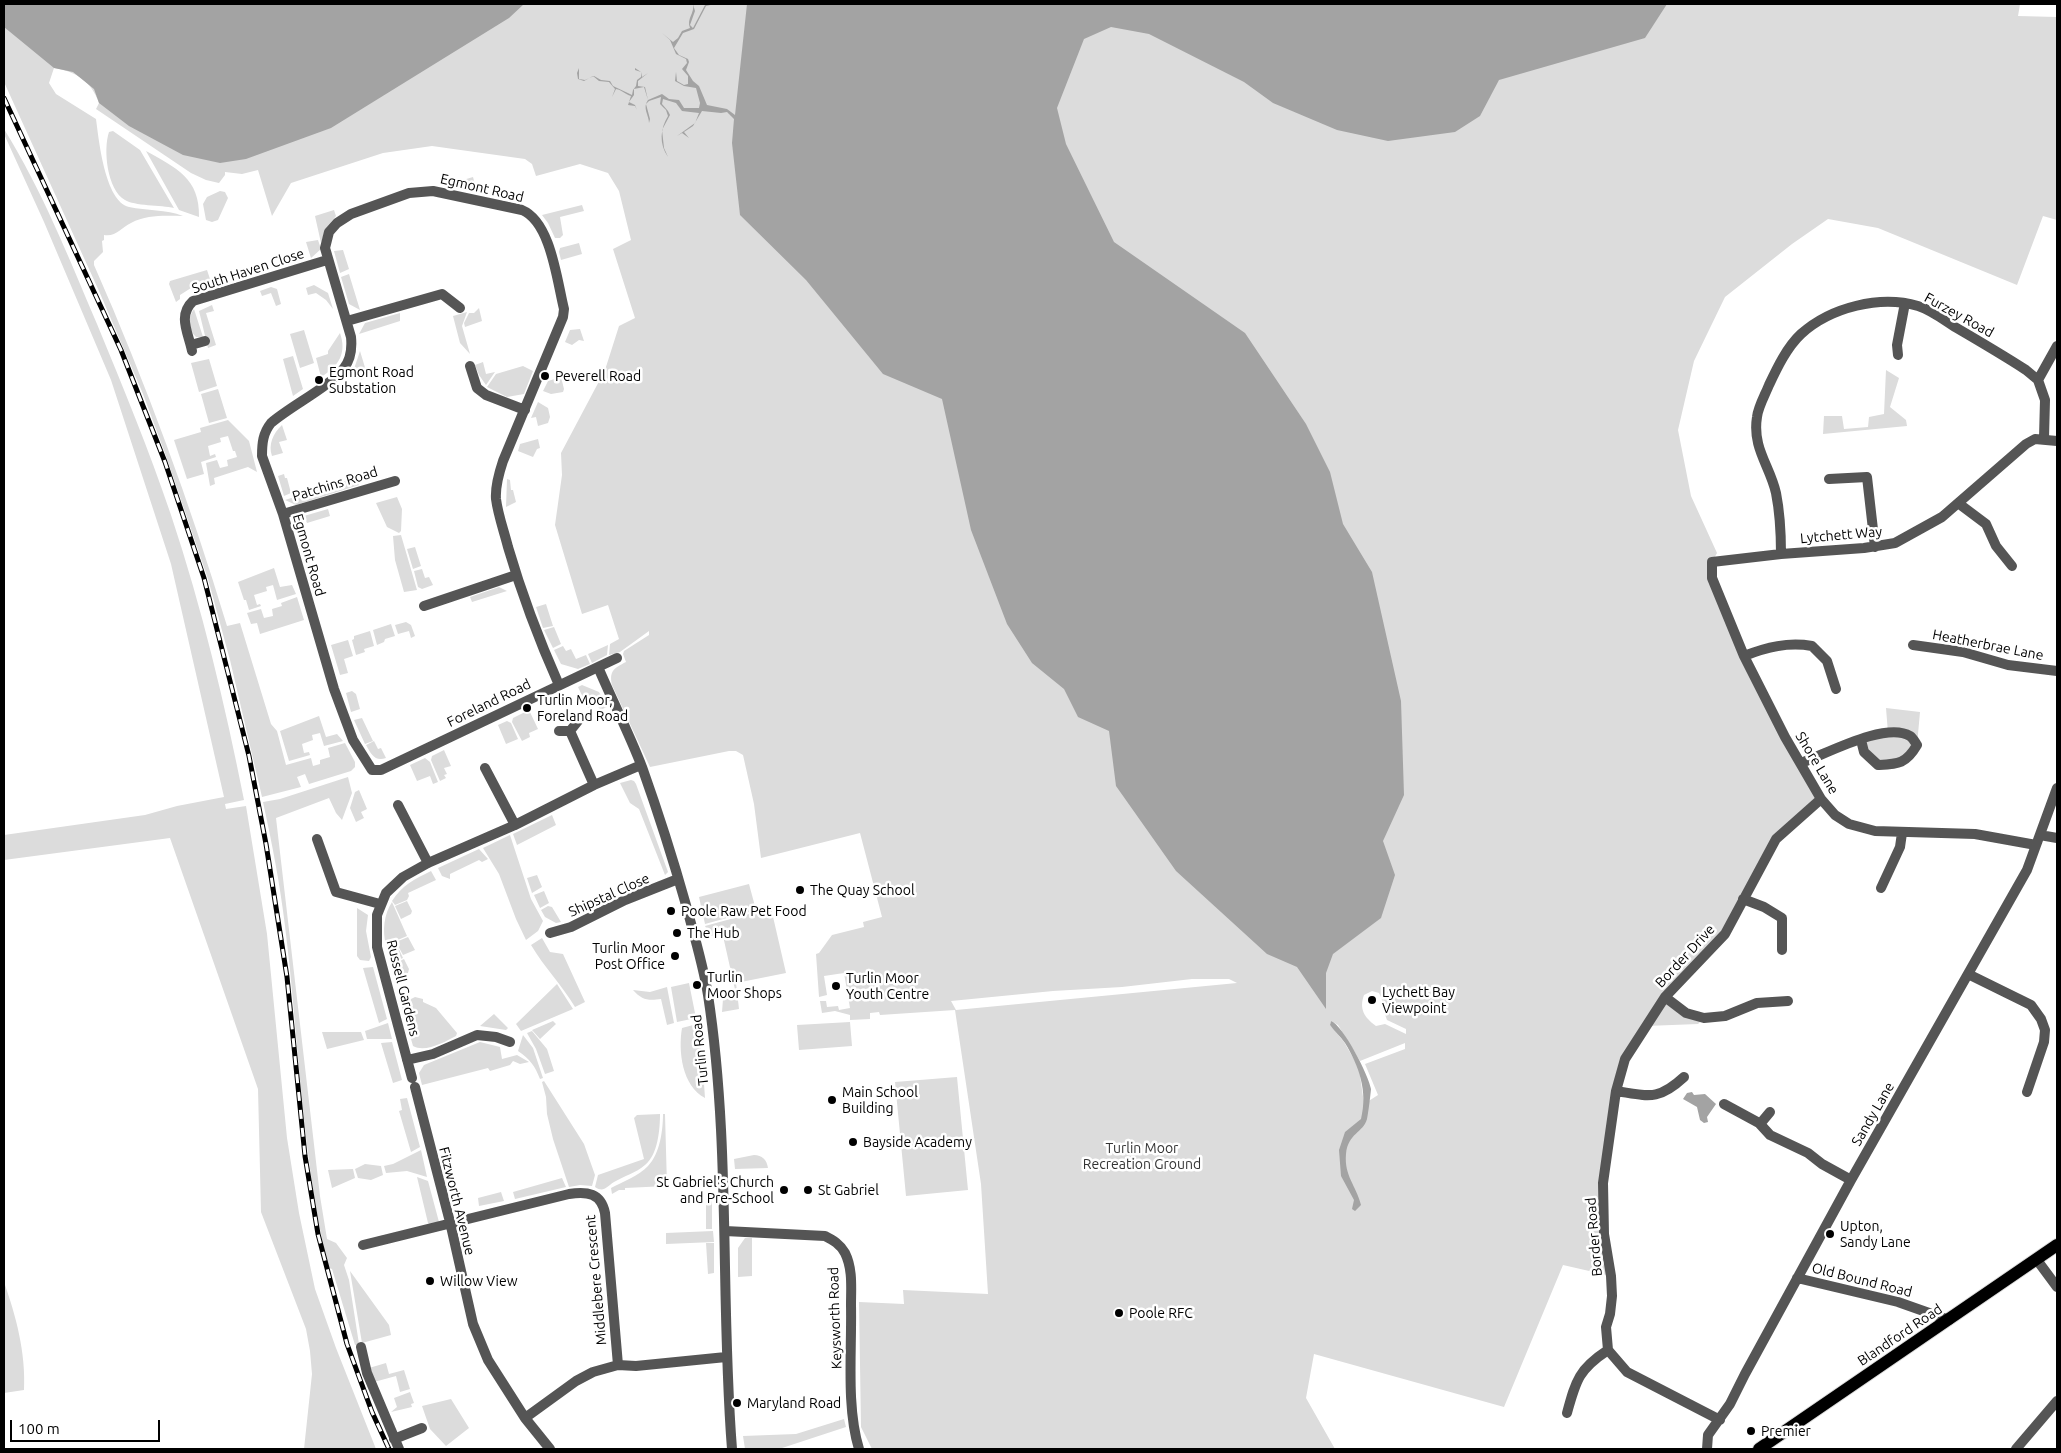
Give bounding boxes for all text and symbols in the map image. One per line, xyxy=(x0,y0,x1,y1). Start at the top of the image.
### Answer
street label: Egmont Road xyxy=(439,170,525,206)
street label: South Haven Close xyxy=(190,245,306,297)
street label: Furzey Road xyxy=(1921,289,1997,341)
place label: Egmont Road Substation xyxy=(329,364,414,397)
place label: Peverell Road xyxy=(555,368,641,384)
marker: Peverell Road xyxy=(539,370,551,382)
marker: Egmont Road Substation xyxy=(313,374,325,386)
street label: Patchins Road xyxy=(290,463,380,505)
street label: Egmont Road xyxy=(289,512,329,598)
street label: Lytchett Way xyxy=(1799,523,1883,547)
street label: Heatherbrae Lane xyxy=(1931,626,2045,664)
street label: Foreland Road xyxy=(444,675,534,731)
place label: Turlin Moor, Foreland Road xyxy=(537,692,628,724)
marker: Turlin Moor, Foreland Road xyxy=(521,702,533,714)
street label: Shore Lane xyxy=(1792,729,1842,797)
street label: Shipstal Close xyxy=(566,870,652,920)
place label: The Quay School xyxy=(810,882,915,898)
marker: The Quay School xyxy=(794,884,806,896)
place label: Poole Raw Pet Food xyxy=(681,903,807,919)
marker: Poole Raw Pet Food xyxy=(665,905,677,917)
street label: Border Drive xyxy=(1652,921,1718,991)
place label: The Hub xyxy=(687,925,740,941)
marker: The Hub xyxy=(671,927,683,939)
street label: Russell Gardens xyxy=(383,938,423,1038)
place label: Turlin Moor Post Office xyxy=(592,940,665,972)
marker: Turlin Moor Post Office xyxy=(669,950,681,962)
place label: Turlin Moor Shops xyxy=(707,969,782,1002)
place label: Turlin Moor Youth Centre xyxy=(846,970,929,1002)
marker: Turlin Moor Shops xyxy=(691,979,703,991)
marker: Turlin Moor Youth Centre xyxy=(830,980,842,992)
place label: Lychett Bay Viewpoint xyxy=(1382,984,1455,1016)
marker: Lychett Bay Viewpoint xyxy=(1366,994,1378,1006)
street label: Turlin Road xyxy=(688,1014,712,1086)
street label: Sandy Lane xyxy=(1848,1079,1898,1149)
place label: Main School Building xyxy=(842,1084,918,1116)
marker: Main School Building xyxy=(826,1094,838,1106)
place label: Bayside Academy xyxy=(863,1134,972,1150)
marker: Bayside Academy xyxy=(847,1136,859,1148)
park label: Turlin Moor Recreation Ground xyxy=(1083,1140,1201,1172)
street label: Fitzworth Avenue xyxy=(435,1145,479,1257)
place label: St Gabriel's Church and Pre-School xyxy=(656,1174,774,1206)
place label: St Gabriel xyxy=(818,1182,879,1198)
marker: St Gabriel's Church and Pre-School xyxy=(778,1184,790,1196)
marker: St Gabriel xyxy=(802,1184,814,1196)
street label: Border Road xyxy=(1582,1197,1606,1277)
street label: Middlebere Crescent xyxy=(582,1214,610,1346)
place label: Upton, Sandy Lane xyxy=(1840,1218,1911,1250)
marker: Upton, Sandy Lane xyxy=(1824,1228,1836,1240)
street label: Old Bound Road xyxy=(1810,1259,1914,1301)
street label: Keysworth Road xyxy=(825,1267,845,1369)
place label: Willow View xyxy=(440,1273,518,1289)
marker: Willow View xyxy=(424,1275,436,1287)
street label: Blandford Road xyxy=(1855,1301,1945,1369)
place label: Poole RFC xyxy=(1129,1305,1193,1321)
marker: Poole RFC xyxy=(1113,1307,1125,1319)
place label: Maryland Road xyxy=(747,1395,841,1411)
marker: Maryland Road xyxy=(731,1397,743,1409)
scale bar xyxy=(12,1410,162,1442)
text: 100 m xyxy=(18,1420,60,1437)
place label: Premier xyxy=(1761,1423,1811,1439)
marker: Premier xyxy=(1745,1425,1757,1437)

